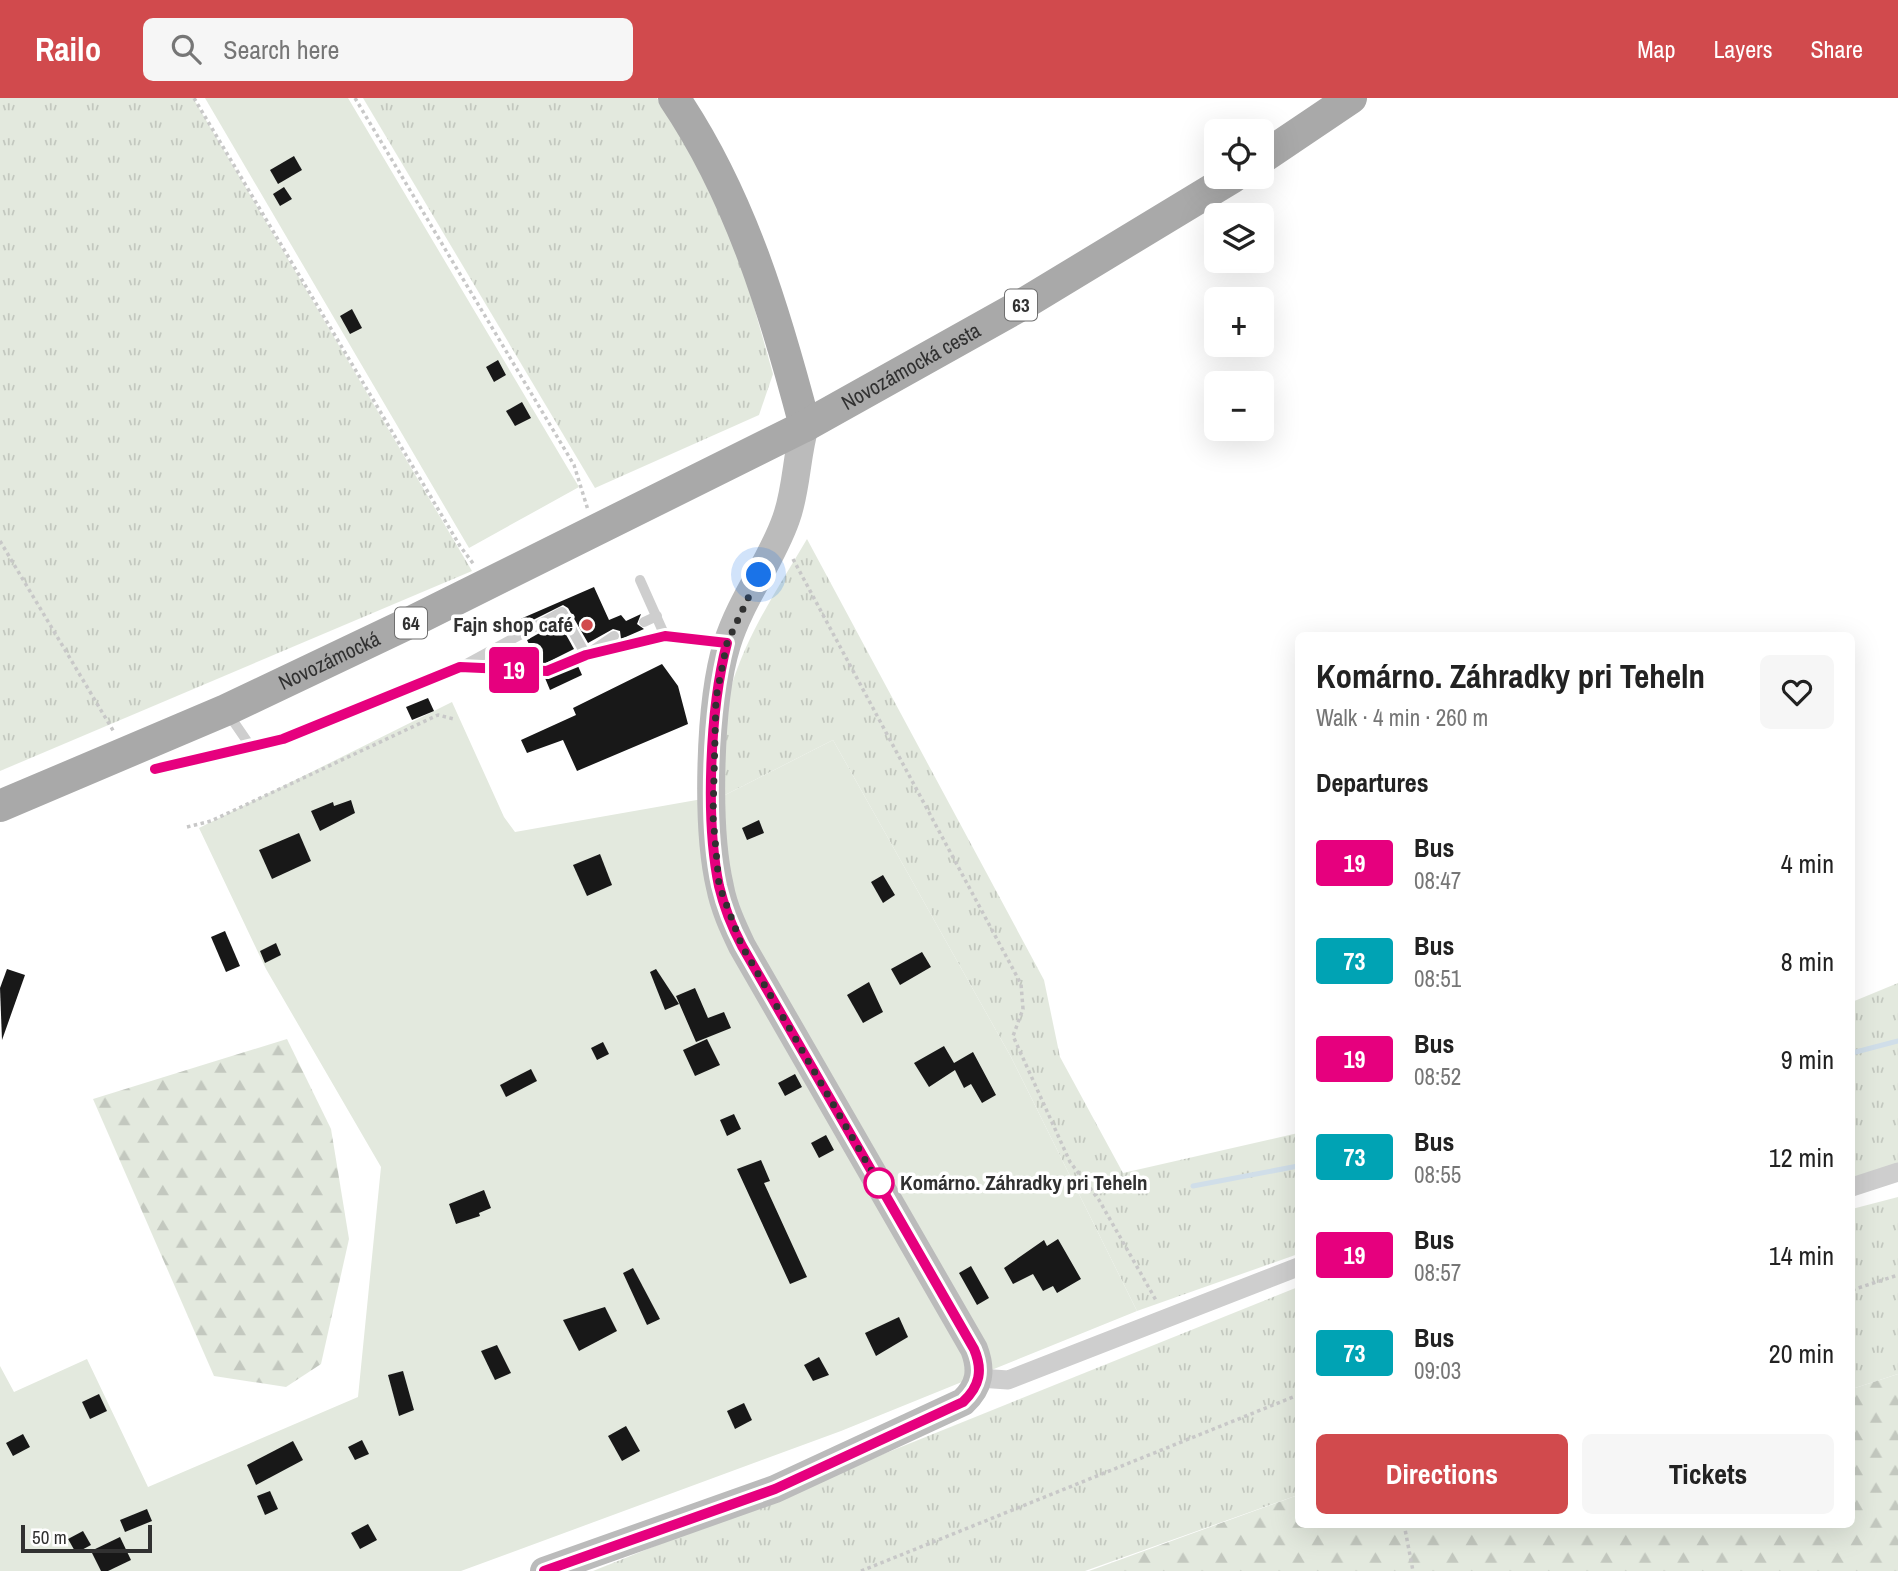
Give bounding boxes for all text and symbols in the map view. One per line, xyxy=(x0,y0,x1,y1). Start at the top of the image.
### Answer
search box xyxy=(143,18,633,81)
text: Railo xyxy=(35,27,101,71)
icon: search xyxy=(167,30,205,68)
text: Search here xyxy=(223,32,339,67)
text: Map xyxy=(1637,33,1675,65)
text: Layers xyxy=(1713,33,1772,65)
text: Share xyxy=(1810,33,1863,65)
map controls xyxy=(1204,119,1274,441)
button: locate xyxy=(1204,119,1274,189)
button: layers xyxy=(1204,203,1274,273)
button: + xyxy=(1204,287,1274,357)
road number: 63 xyxy=(1005,290,1037,321)
street label: Novozámocká cesta xyxy=(836,316,986,417)
button: − xyxy=(1204,371,1274,441)
your location xyxy=(741,557,776,592)
road number: 64 xyxy=(395,608,427,638)
place label: Fajn shop café xyxy=(453,610,573,639)
marker: Fajn shop café xyxy=(579,617,595,633)
street label: Novozámocká xyxy=(274,624,385,697)
line badge: 19 xyxy=(482,647,546,693)
text: 19 xyxy=(503,654,525,686)
text: Komárno. Záhradky pri Teheln xyxy=(1316,654,1705,698)
button: heart xyxy=(1760,655,1834,729)
text: Walk · 4 min · 260 m xyxy=(1316,702,1488,733)
text: Departures xyxy=(1316,765,1429,800)
text: Bus xyxy=(1414,830,1454,865)
text: 4 min xyxy=(1781,846,1834,881)
text: 19 xyxy=(1344,847,1365,879)
text: 08:47 xyxy=(1414,865,1461,896)
text: Bus xyxy=(1414,928,1454,963)
text: 8 min xyxy=(1781,944,1834,979)
text: 73 xyxy=(1344,945,1365,977)
text: 08:51 xyxy=(1414,963,1461,994)
text: Bus xyxy=(1414,1026,1454,1061)
text: 9 min xyxy=(1781,1042,1834,1077)
text: 19 xyxy=(1344,1043,1365,1075)
text: 08:52 xyxy=(1414,1061,1461,1092)
text: Bus xyxy=(1414,1124,1454,1159)
text: 12 min xyxy=(1769,1140,1834,1175)
text: 73 xyxy=(1344,1141,1365,1173)
text: 08:55 xyxy=(1414,1159,1461,1190)
marker: Komárno. Záhradky pri Teheln xyxy=(864,1168,894,1198)
place label: Komárno. Záhradky pri Teheln xyxy=(900,1168,1148,1197)
text: Bus xyxy=(1414,1222,1454,1257)
text: 14 min xyxy=(1769,1238,1834,1273)
text: 19 xyxy=(1344,1239,1365,1271)
text: 08:57 xyxy=(1414,1257,1461,1288)
text: Bus xyxy=(1414,1320,1454,1355)
text: 20 min xyxy=(1769,1336,1834,1371)
text: 73 xyxy=(1344,1337,1365,1369)
text: 09:03 xyxy=(1414,1355,1461,1386)
button: Directions xyxy=(1316,1434,1568,1514)
button: Tickets xyxy=(1582,1434,1834,1514)
scale bar xyxy=(21,1522,152,1554)
text: 50 m xyxy=(32,1524,67,1550)

